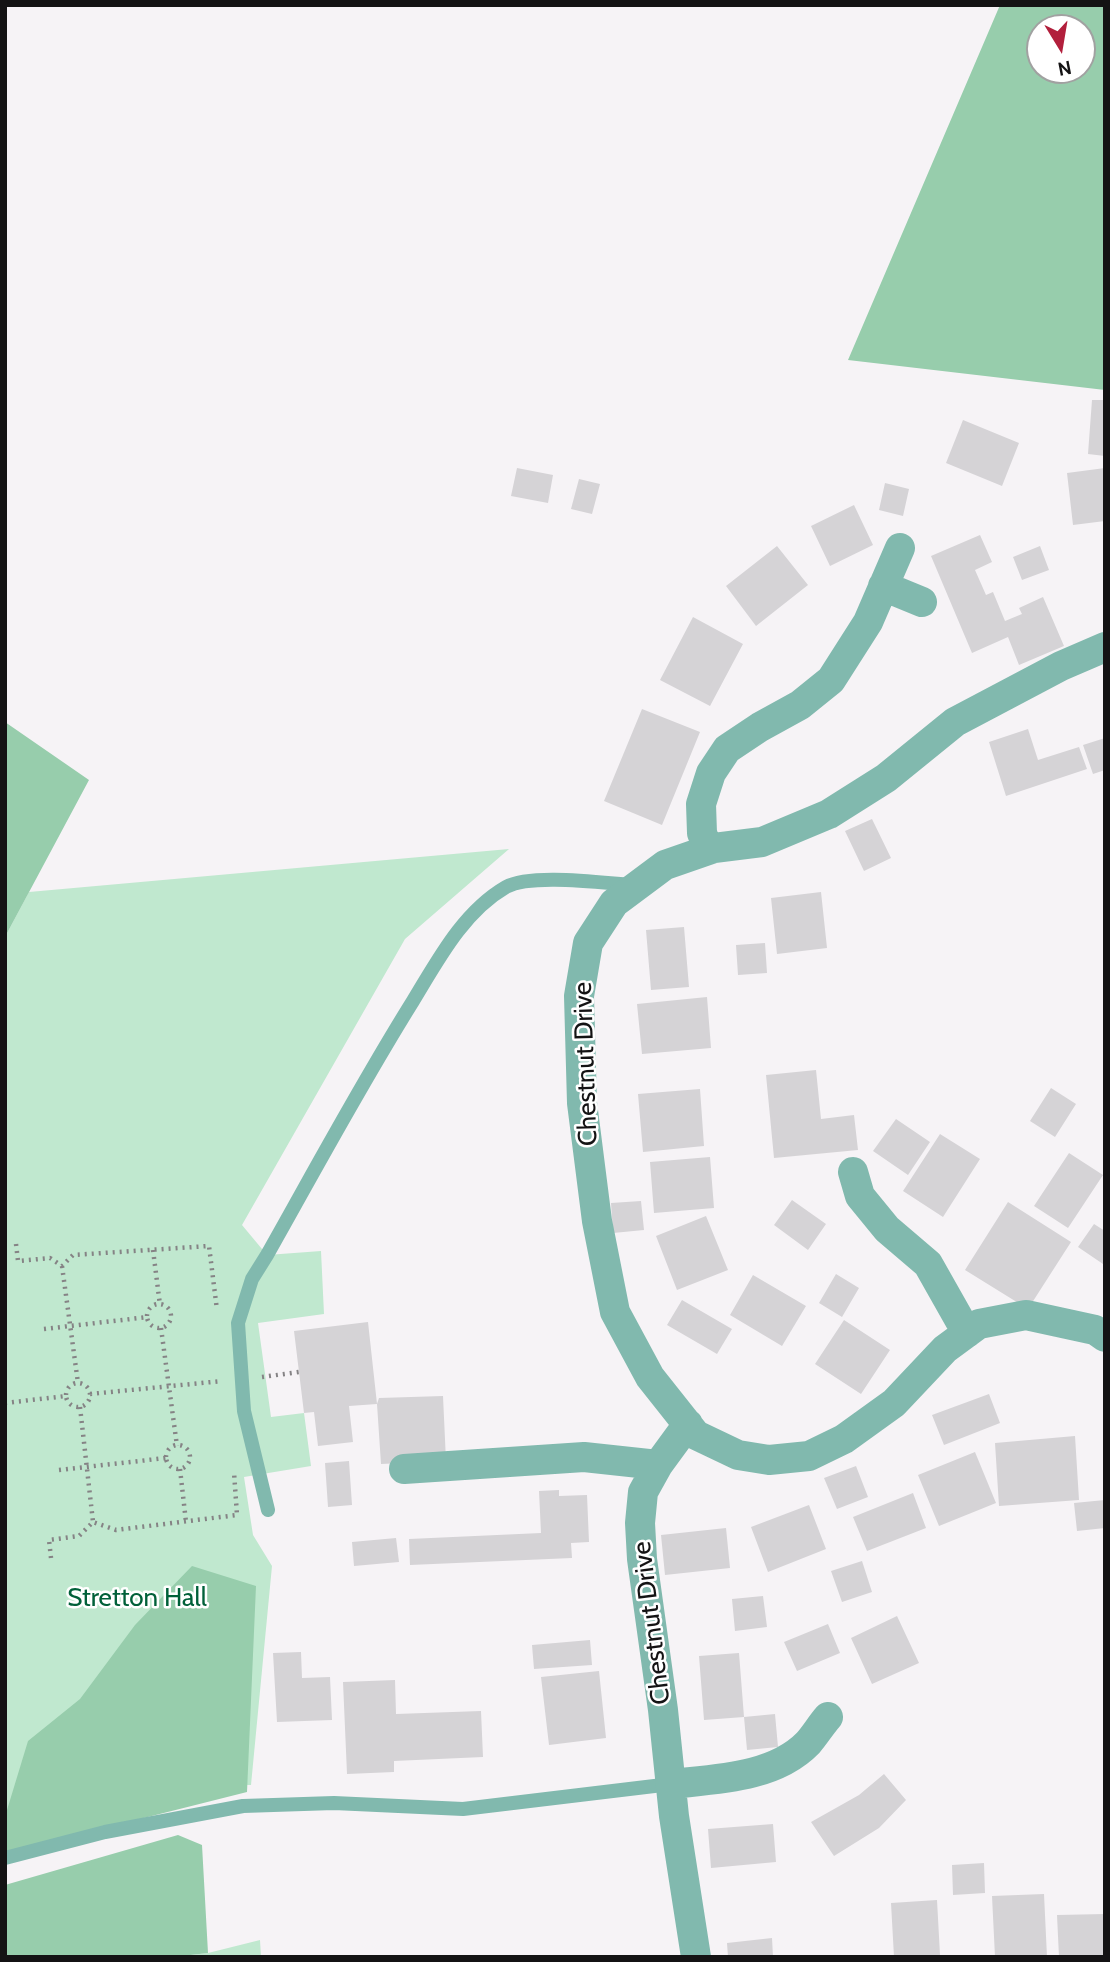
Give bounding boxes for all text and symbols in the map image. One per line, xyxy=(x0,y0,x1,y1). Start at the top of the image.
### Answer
north arrow xyxy=(1026,14,1096,84)
text: N xyxy=(1056,56,1074,81)
street label: Chestnut Drive xyxy=(568,981,604,1147)
street label: Chestnut Drive xyxy=(627,1540,677,1706)
park label: Stretton Hall xyxy=(67,1582,207,1614)

